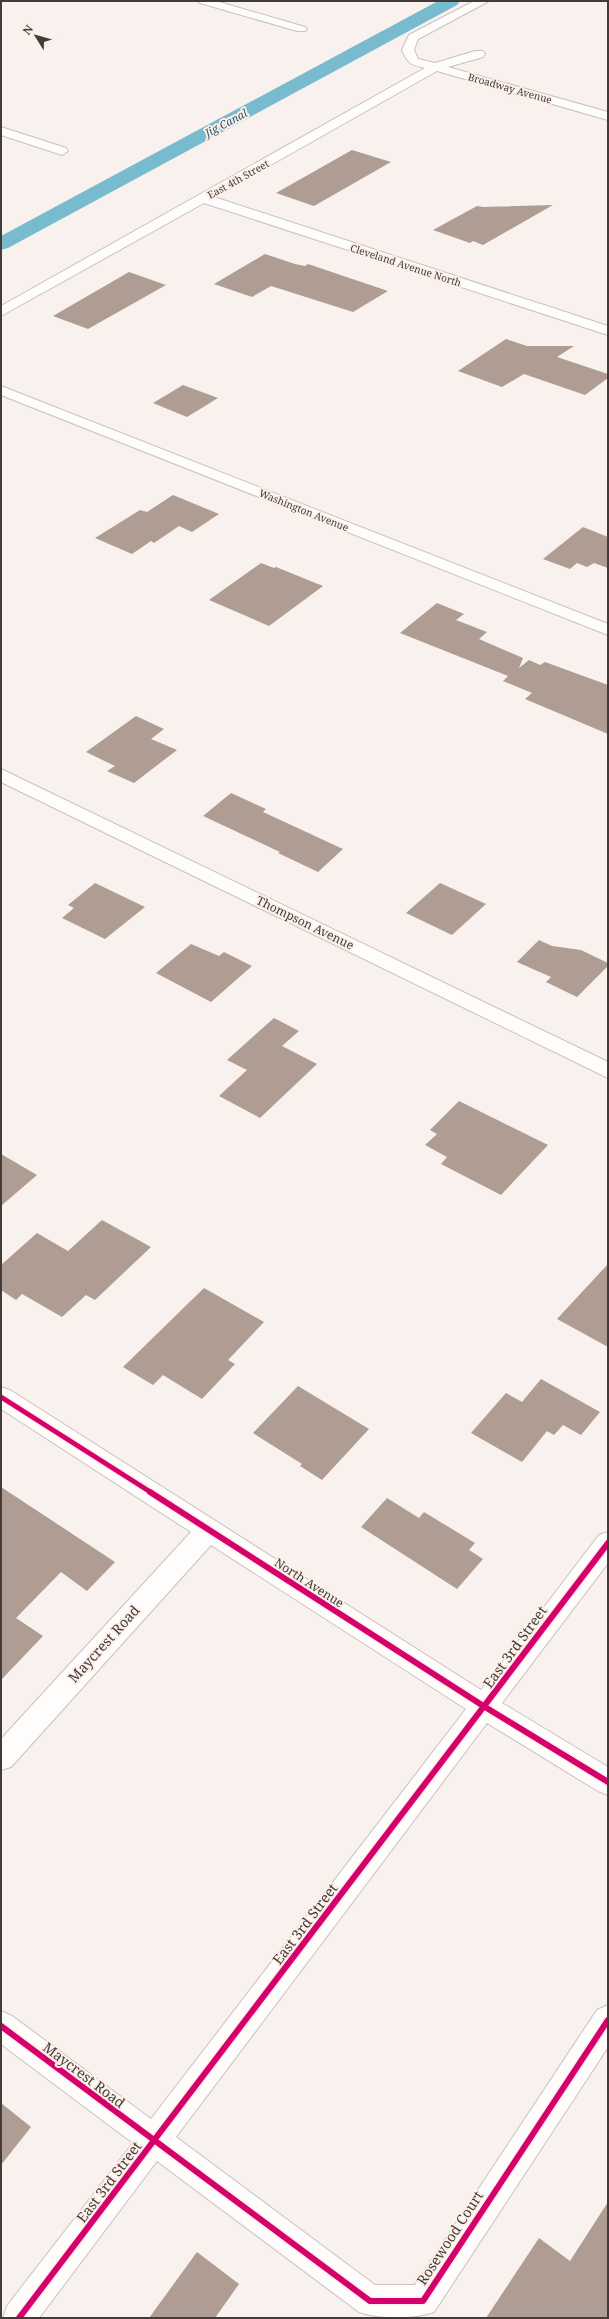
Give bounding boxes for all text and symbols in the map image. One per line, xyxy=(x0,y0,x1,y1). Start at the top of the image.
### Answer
north arrow xyxy=(16,16,56,56)
text: N xyxy=(19,21,36,38)
street label: Broadway Avenue xyxy=(466,69,554,107)
water label: Jig Canal xyxy=(200,105,250,141)
street label: East 4th Street xyxy=(205,156,272,202)
street label: Cleveland Avenue North xyxy=(349,240,464,290)
street label: Washington Avenue xyxy=(257,486,351,534)
street label: Thompson Avenue xyxy=(254,892,357,954)
street label: North Avenue xyxy=(271,1554,347,1611)
street label: Maycrest Road xyxy=(64,1601,144,1687)
street label: East 3rd Street xyxy=(478,1602,551,1692)
street label: East 3rd Street xyxy=(268,1879,341,1968)
street label: Maycrest Road xyxy=(39,2037,130,2112)
street label: East 3rd Street xyxy=(72,2137,145,2226)
street label: Rosewood Court xyxy=(412,2187,487,2288)

